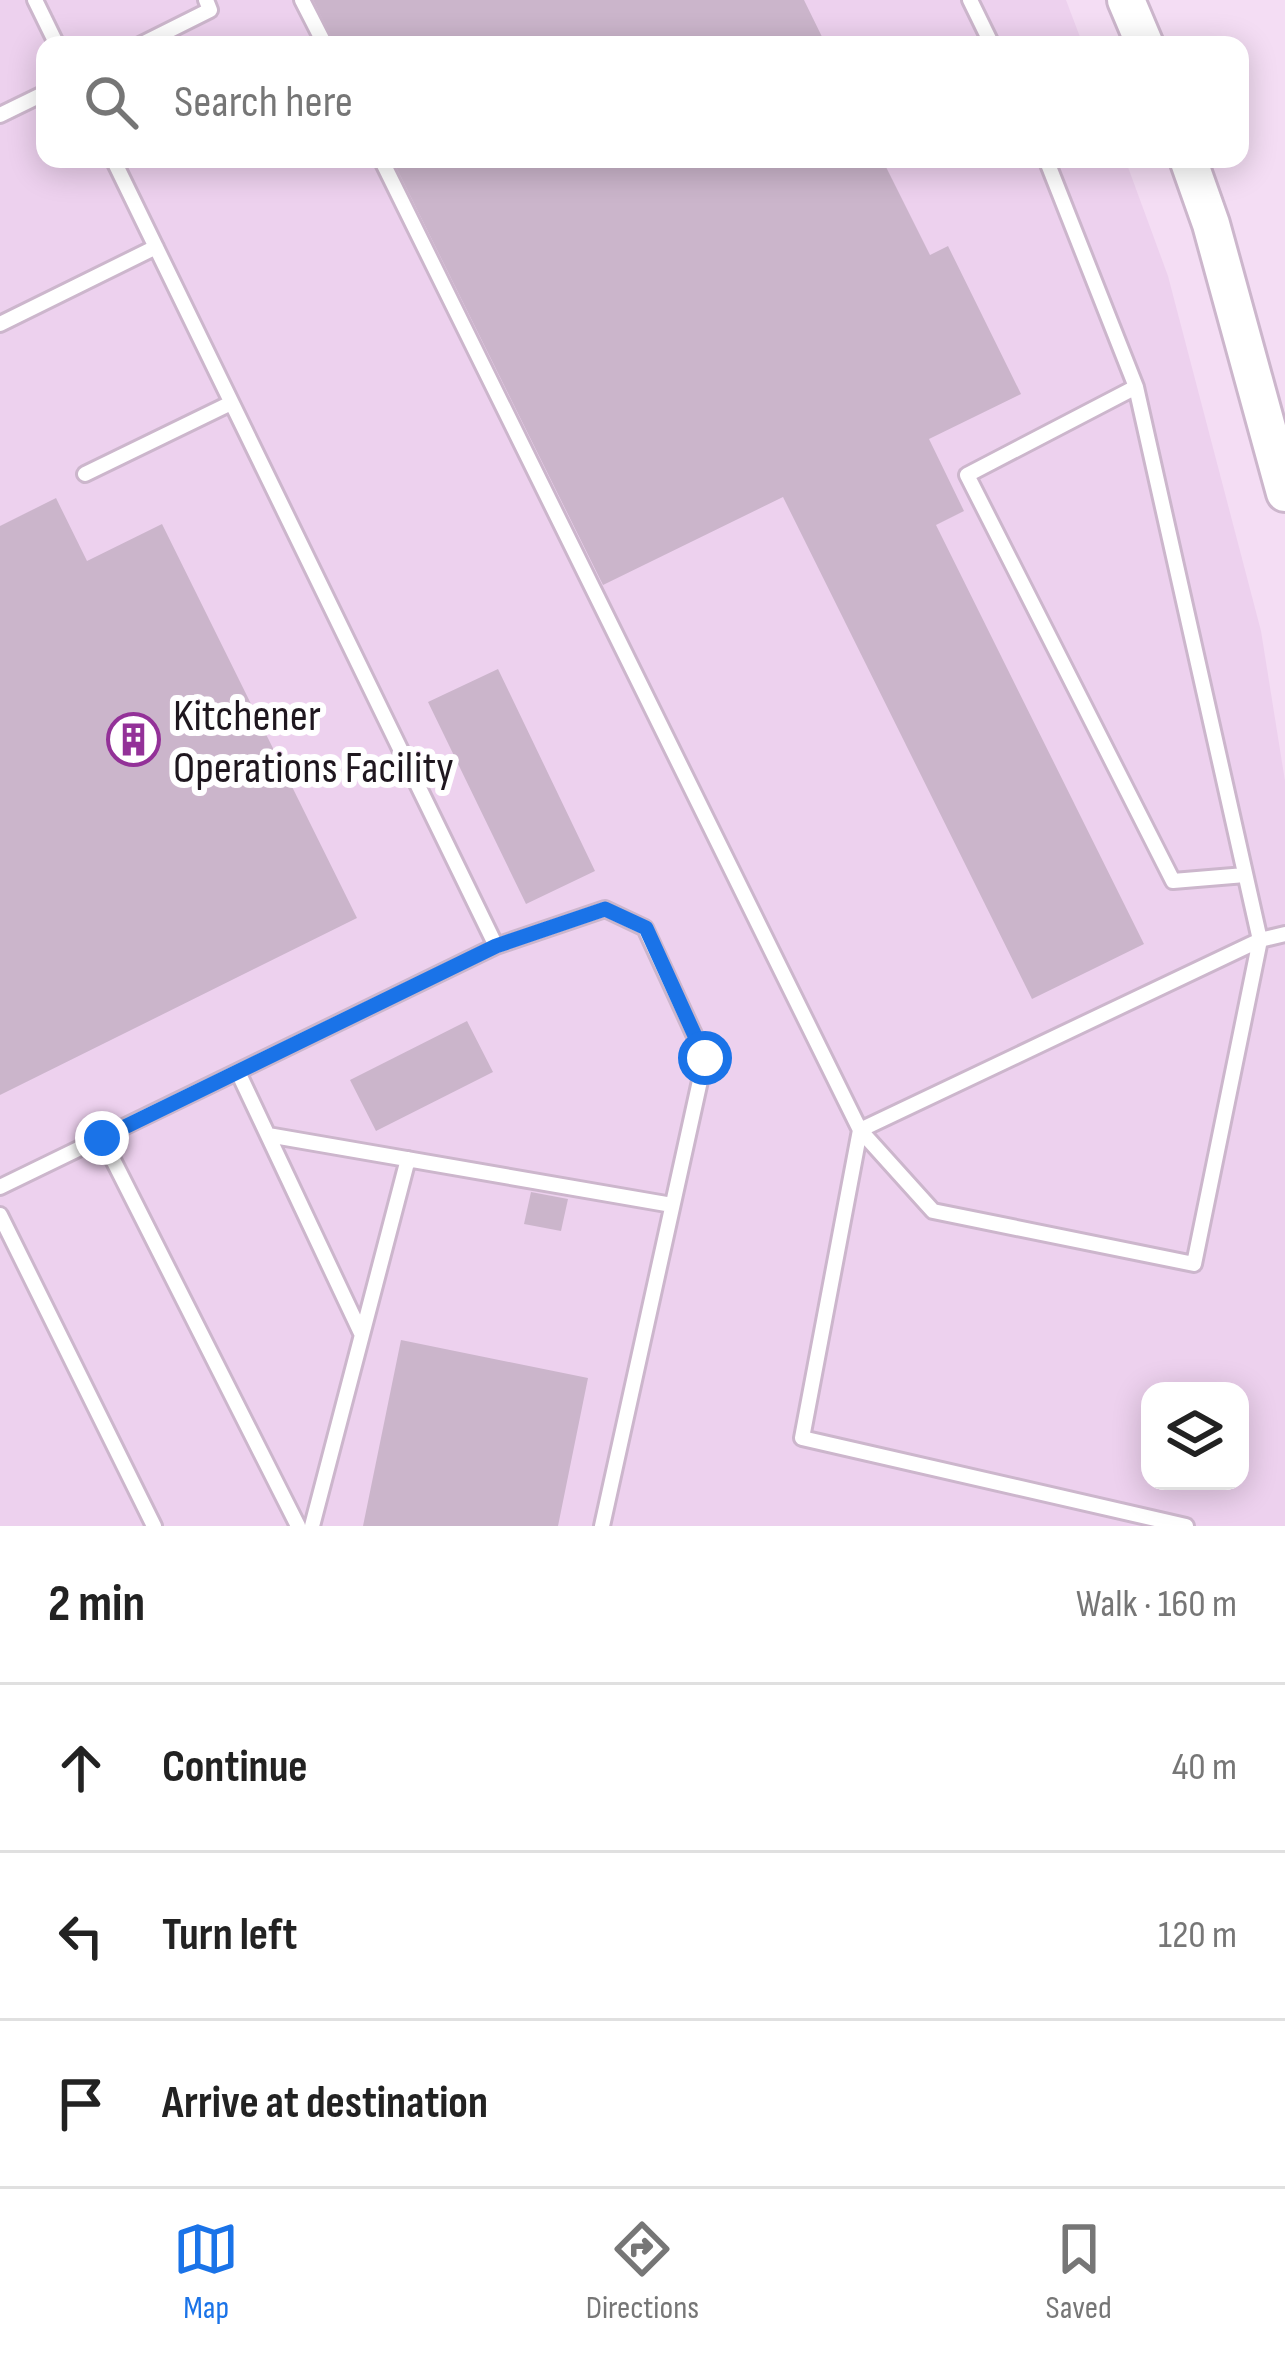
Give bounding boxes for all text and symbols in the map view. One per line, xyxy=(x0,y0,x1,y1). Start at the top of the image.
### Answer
search box xyxy=(36,36,1249,168)
icon: search xyxy=(78,69,144,135)
text: Search here xyxy=(174,75,353,130)
place label: Kitchener Operations Facility xyxy=(173,689,454,796)
building icon: Kitchener Operations Facility xyxy=(106,712,162,768)
route start xyxy=(678,1031,732,1085)
route end xyxy=(75,1111,129,1165)
map controls xyxy=(1141,1382,1249,1490)
button: layers xyxy=(1141,1382,1249,1490)
text: 2 min xyxy=(48,1574,145,1635)
text: Walk · 160 m xyxy=(1076,1581,1237,1628)
icon: ahead xyxy=(48,1735,114,1801)
text: Continue xyxy=(162,1740,308,1795)
text: 40 m xyxy=(1172,1744,1237,1791)
icon: left xyxy=(48,1903,114,1969)
text: Turn left xyxy=(162,1908,297,1963)
text: 120 m xyxy=(1158,1912,1237,1959)
icon: arrive xyxy=(48,2071,114,2137)
text: Arrive at destination xyxy=(162,2076,488,2131)
tab: Map xyxy=(173,2216,239,2328)
tab: Directions xyxy=(586,2216,699,2328)
tab: Saved xyxy=(1046,2216,1112,2328)

